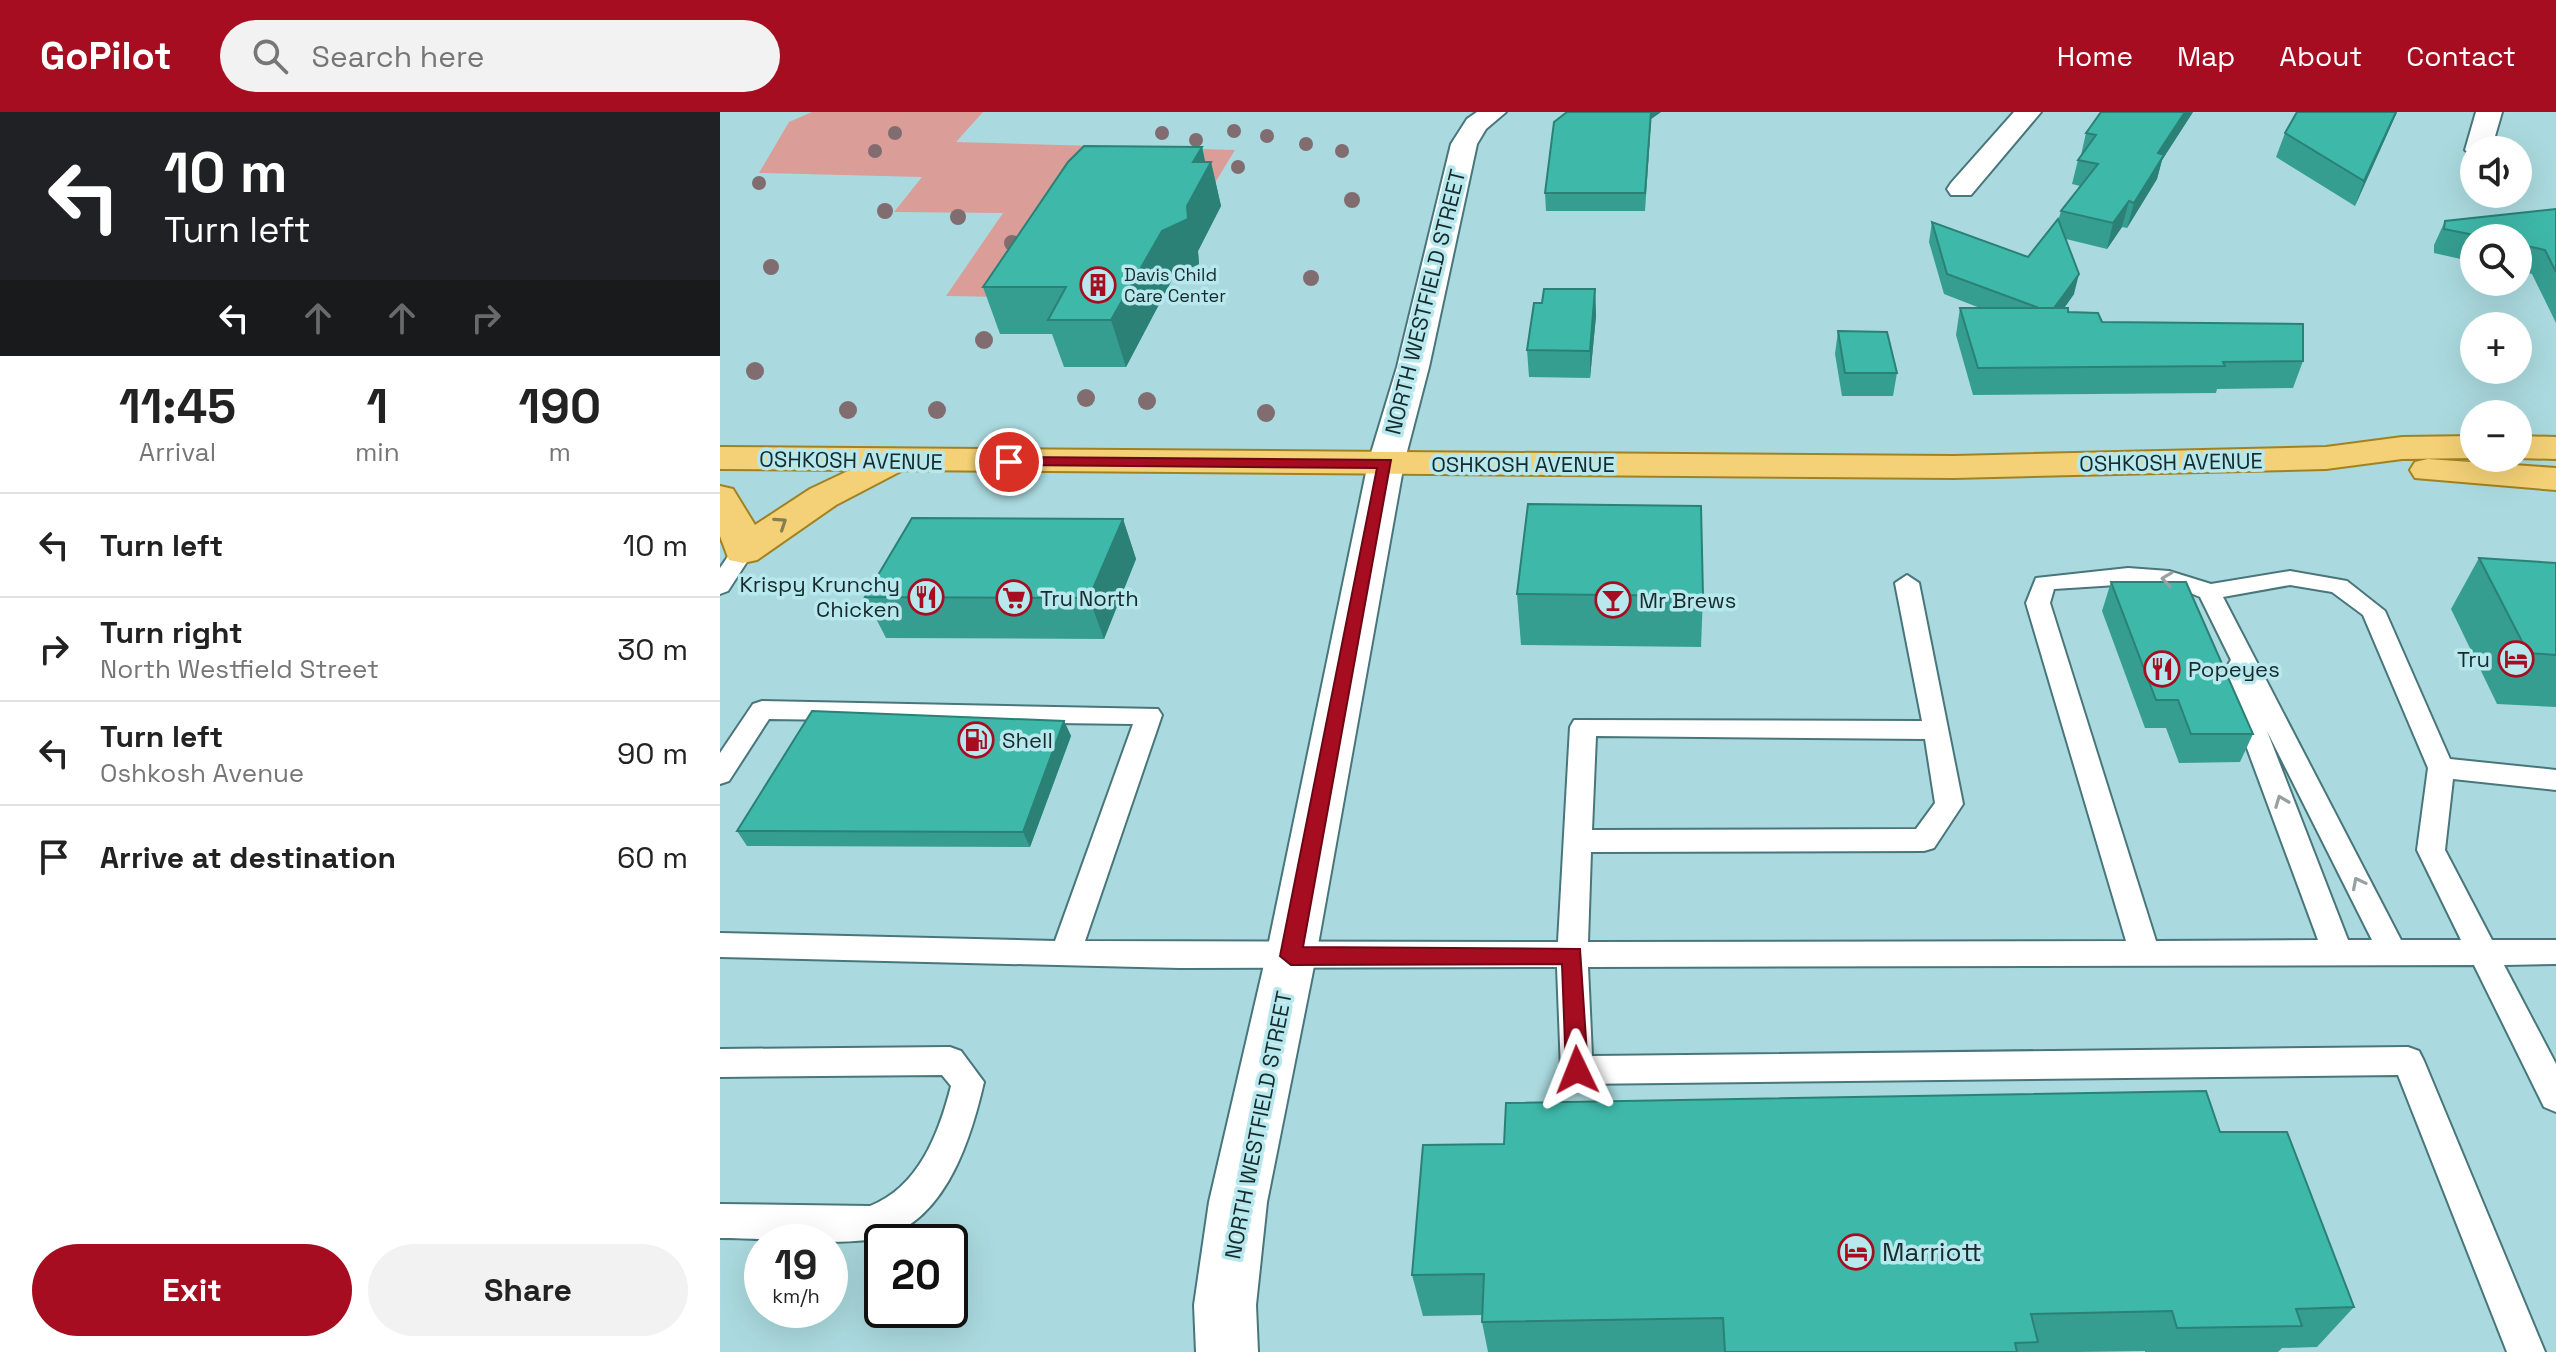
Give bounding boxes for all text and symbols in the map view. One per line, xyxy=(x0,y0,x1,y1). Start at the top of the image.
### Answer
search box xyxy=(220,20,780,92)
text: GoPilot xyxy=(40,32,172,80)
icon: search xyxy=(248,34,292,78)
text: Search here xyxy=(312,37,484,76)
text: Home xyxy=(2057,38,2133,74)
text: Map xyxy=(2177,38,2235,74)
text: About xyxy=(2279,38,2362,74)
text: Contact xyxy=(2406,38,2516,74)
map controls xyxy=(2460,136,2532,472)
button: sound xyxy=(2460,136,2532,208)
text: 10 m xyxy=(164,137,288,208)
icon: left xyxy=(32,144,136,248)
street label: NORTH WESTFIELD STREET xyxy=(1378,166,1472,438)
text: Turn left xyxy=(164,207,311,253)
button: search xyxy=(2460,224,2532,296)
place label: Davis Child Care Center xyxy=(1124,263,1226,307)
building icon: Davis Child Care Center xyxy=(1079,266,1117,304)
icon: left xyxy=(212,296,256,340)
icon: ahead xyxy=(296,296,340,340)
icon: ahead xyxy=(380,296,424,340)
icon: right xyxy=(464,296,508,340)
button: + xyxy=(2460,312,2532,384)
text: 11:45 xyxy=(119,376,236,437)
text: 1 xyxy=(366,376,388,437)
text: 190 xyxy=(519,376,601,437)
button: − xyxy=(2460,400,2532,472)
pin xyxy=(975,428,1043,496)
text: Arrival xyxy=(139,435,216,469)
text: min xyxy=(355,435,400,469)
text: m xyxy=(549,435,571,469)
icon: arrive xyxy=(987,440,1031,484)
street label: OSHKOSH AVENUE xyxy=(759,444,943,476)
street label: OSHKOSH AVENUE xyxy=(2079,446,2263,478)
street label: OSHKOSH AVENUE xyxy=(1431,450,1615,478)
one-way arrow xyxy=(772,518,786,533)
icon: left xyxy=(32,523,76,567)
text: Turn left xyxy=(100,526,223,565)
text: 10 m xyxy=(623,526,688,565)
place label: Krispy Krunchy Chicken xyxy=(739,570,900,623)
one-way arrow xyxy=(2160,571,2174,588)
restaurant icon: Krispy Krunchy Chicken xyxy=(907,578,945,616)
supermarket icon: Tru North xyxy=(995,579,1033,617)
bar icon: Mr Brews xyxy=(1594,581,1632,619)
place label: Tru North xyxy=(1040,584,1139,612)
place label: Mr Brews xyxy=(1639,586,1736,614)
text: Turn right xyxy=(100,613,243,652)
icon: right xyxy=(32,627,76,671)
text: 30 m xyxy=(617,630,688,669)
hotel icon: Tru xyxy=(2497,640,2535,678)
place label: Tru xyxy=(2457,645,2490,673)
restaurant icon: Popeyes xyxy=(2143,650,2181,688)
text: North Westfield Street xyxy=(100,652,379,686)
place label: Popeyes xyxy=(2188,655,2280,683)
text: Turn left xyxy=(100,717,223,756)
fuel station icon: Shell xyxy=(957,721,995,759)
place label: Shell xyxy=(1002,726,1053,754)
icon: left xyxy=(32,731,76,775)
text: 90 m xyxy=(617,734,688,773)
text: Oshkosh Avenue xyxy=(100,756,304,790)
one-way arrow xyxy=(2274,795,2291,809)
icon: arrive xyxy=(32,835,76,879)
text: Arrive at destination xyxy=(100,838,396,877)
text: 60 m xyxy=(617,838,688,877)
one-way arrow xyxy=(2353,877,2368,892)
street label: NORTH WESTFIELD STREET xyxy=(1218,989,1298,1261)
position arrow xyxy=(1535,1028,1619,1112)
speed limit sign: 20 xyxy=(864,1224,968,1328)
hotel icon: Marriott xyxy=(1837,1233,1875,1271)
place label: Marriott xyxy=(1882,1235,1982,1269)
text: 19 xyxy=(775,1240,817,1291)
button: Exit xyxy=(32,1244,352,1336)
button: Share xyxy=(368,1244,688,1336)
text: km/h xyxy=(772,1283,820,1309)

